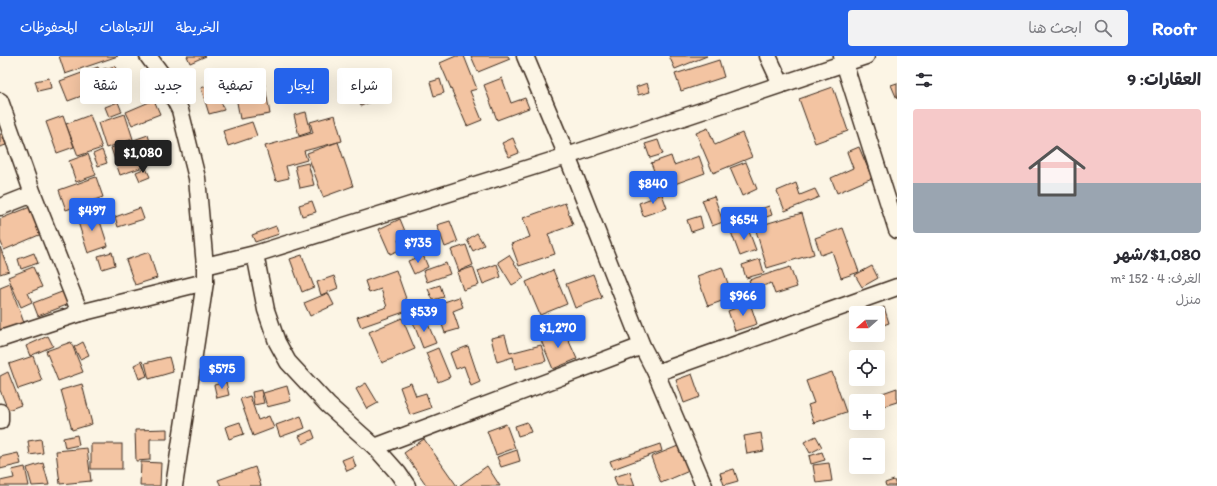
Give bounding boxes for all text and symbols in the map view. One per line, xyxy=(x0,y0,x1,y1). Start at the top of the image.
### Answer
search box xyxy=(848,10,1128,46)
icon: search xyxy=(1092,17,1114,39)
text: Roofr xyxy=(1152,17,1197,40)
text: المحفوظات xyxy=(20,19,78,36)
text: الاتجاهات xyxy=(100,19,154,36)
text: الخريطة xyxy=(176,19,219,36)
text: ابحث هنا xyxy=(1028,19,1082,37)
chip: شقة xyxy=(80,68,132,104)
chip: جديد xyxy=(140,68,196,104)
chip: تصفية xyxy=(204,68,266,104)
chip: إيجار xyxy=(274,68,329,104)
chip: شراء xyxy=(337,68,392,104)
icon: filters xyxy=(913,69,935,91)
text: العقارات: 9 xyxy=(1127,69,1201,89)
icon: home xyxy=(1021,135,1093,207)
pin: $1,080 xyxy=(110,140,176,174)
text: $1,080 xyxy=(124,145,162,160)
pin: $840 xyxy=(629,171,677,205)
text: $840 xyxy=(638,176,668,191)
pin: $497 xyxy=(68,198,116,232)
text: $497 xyxy=(78,203,106,218)
pin: $654 xyxy=(720,207,768,241)
text: $654 xyxy=(730,212,758,227)
pin: $735 xyxy=(394,230,442,264)
text: $735 xyxy=(405,235,431,250)
text: $1,080/شهر xyxy=(1115,244,1201,264)
text: الغرف: 4 · 152 m² xyxy=(1110,271,1201,286)
pin: $966 xyxy=(719,283,767,317)
text: $966 xyxy=(729,288,757,303)
text: منزل xyxy=(1175,292,1201,307)
pin: $539 xyxy=(400,299,448,333)
text: $539 xyxy=(410,304,438,319)
north arrow xyxy=(849,306,885,342)
map controls xyxy=(849,306,885,474)
pin: $1,270 xyxy=(525,315,591,349)
text: $1,270 xyxy=(540,320,577,335)
button: locate xyxy=(849,350,885,386)
pin: $575 xyxy=(198,356,246,390)
text: $575 xyxy=(209,361,235,376)
button: + xyxy=(849,394,885,430)
button: − xyxy=(849,438,885,474)

